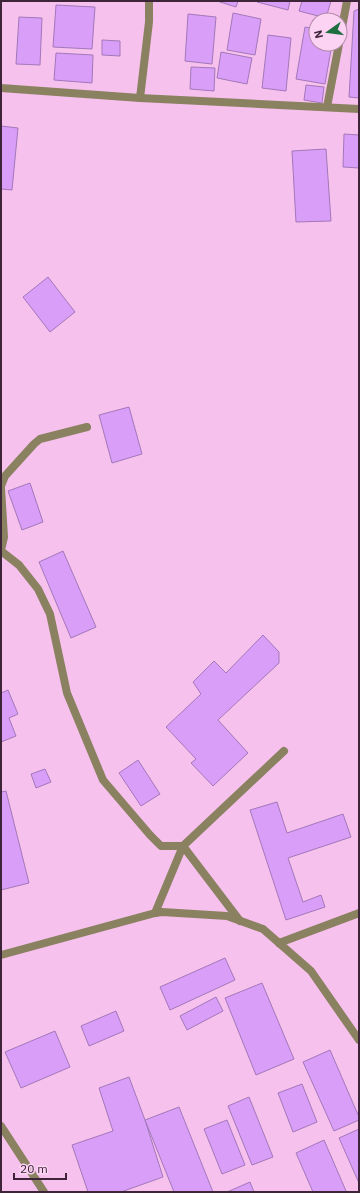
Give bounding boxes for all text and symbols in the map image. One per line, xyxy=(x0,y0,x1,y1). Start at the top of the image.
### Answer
north arrow xyxy=(308,12,348,52)
text: N xyxy=(311,29,326,40)
scale bar xyxy=(14,1155,66,1181)
text: 20 m xyxy=(20,1161,48,1176)

